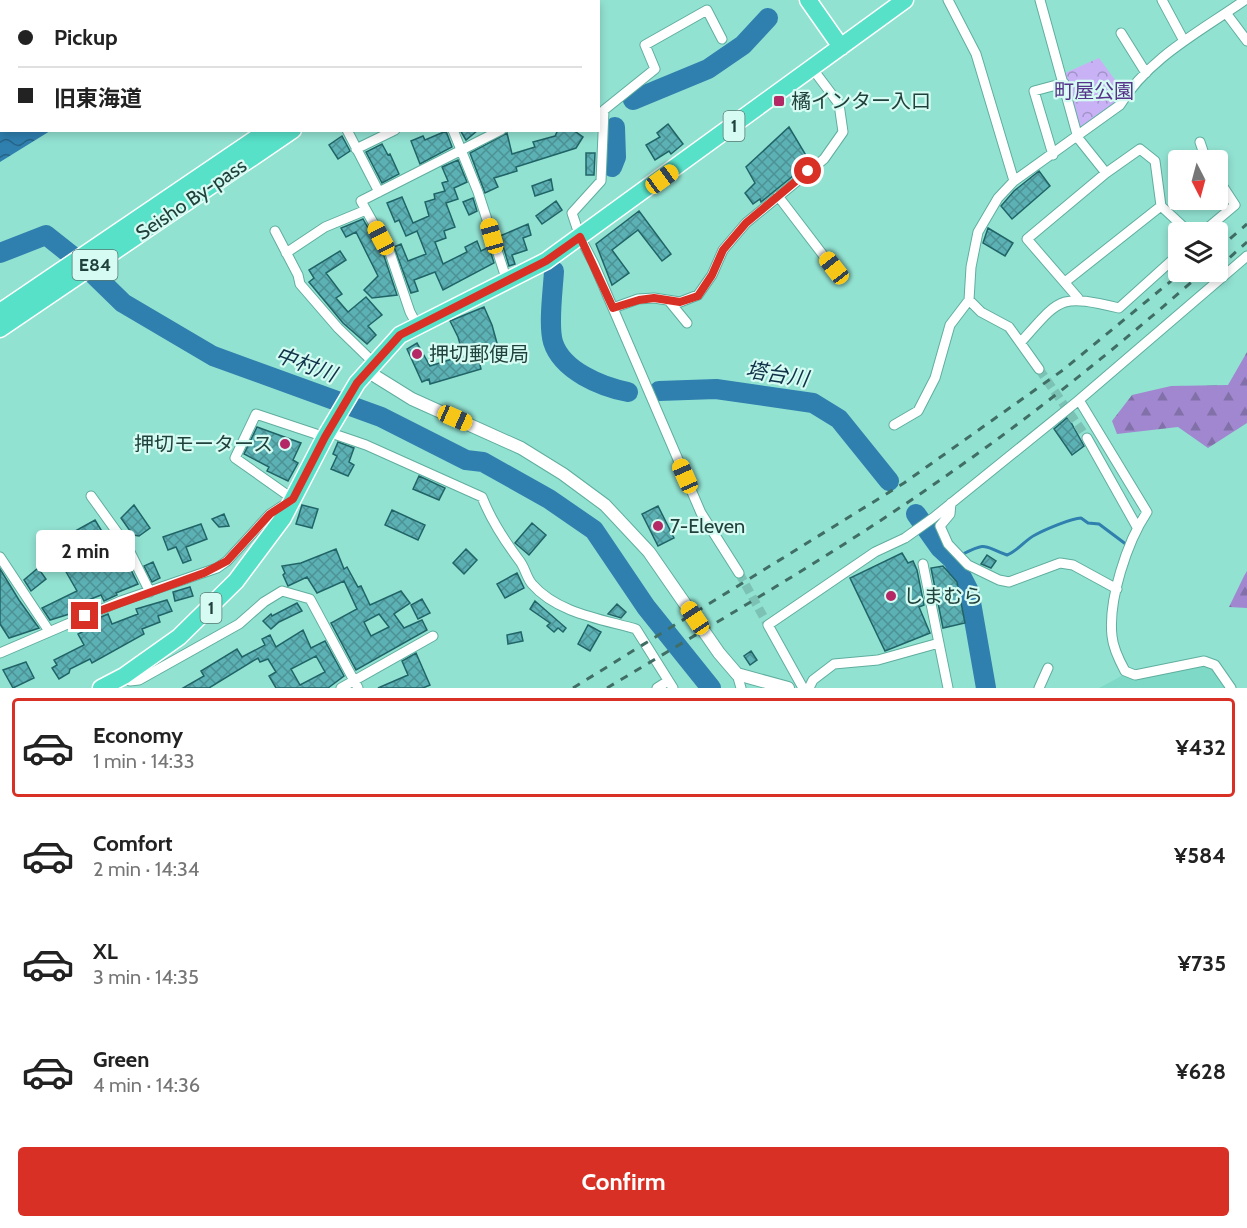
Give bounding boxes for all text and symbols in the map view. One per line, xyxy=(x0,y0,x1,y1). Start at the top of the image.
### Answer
text: Pickup xyxy=(54,24,118,51)
park label: 町屋公園 xyxy=(1054,79,1134,103)
text: 旧東海道 xyxy=(54,85,142,112)
place label: 橘インター入口 xyxy=(791,89,931,113)
marker: 橘インター入口 xyxy=(772,94,786,108)
road number: 1 xyxy=(724,111,744,141)
north arrow xyxy=(1168,150,1228,210)
map controls xyxy=(1168,150,1228,282)
street label: Seisho By-pass xyxy=(131,153,251,245)
route start xyxy=(794,157,821,184)
car xyxy=(642,161,682,197)
car xyxy=(478,216,506,256)
car xyxy=(365,218,397,258)
button: layers xyxy=(1168,222,1228,282)
car xyxy=(816,248,852,288)
road number: E84 xyxy=(72,250,118,280)
water label: 中村川 xyxy=(272,341,342,387)
place label: 押切郵便局 xyxy=(429,342,529,366)
marker: 押切郵便局 xyxy=(410,347,424,361)
water label: 塔台川 xyxy=(744,357,812,392)
car xyxy=(435,402,475,434)
place label: 押切モータース xyxy=(134,432,273,456)
marker: 押切モータース xyxy=(278,437,292,451)
car xyxy=(669,456,701,496)
place label: 7-Eleven xyxy=(670,514,745,538)
marker: 7-Eleven xyxy=(651,519,665,533)
callout: 2 min xyxy=(36,529,134,571)
text: 2 min xyxy=(61,539,110,563)
place label: しまむら xyxy=(903,584,983,608)
marker: しまむら xyxy=(884,589,898,603)
road number: 1 xyxy=(200,593,222,623)
car xyxy=(677,598,713,638)
route end xyxy=(71,602,98,629)
icon: car xyxy=(21,721,75,775)
text: Economy xyxy=(93,722,183,749)
text: ¥432 xyxy=(1176,734,1226,761)
text: 1 min · 14:33 xyxy=(93,749,195,773)
icon: car xyxy=(21,829,75,883)
text: Comfort xyxy=(93,830,172,857)
text: ¥584 xyxy=(1174,842,1226,869)
text: 2 min · 14:34 xyxy=(93,857,199,881)
icon: car xyxy=(21,937,75,991)
text: XL xyxy=(93,938,118,965)
text: ¥735 xyxy=(1178,950,1226,977)
text: 3 min · 14:35 xyxy=(93,965,199,989)
icon: car xyxy=(21,1045,75,1099)
text: Green xyxy=(93,1046,149,1073)
text: ¥628 xyxy=(1175,1058,1226,1085)
text: 4 min · 14:36 xyxy=(93,1073,200,1097)
button: Confirm xyxy=(18,1147,1229,1216)

